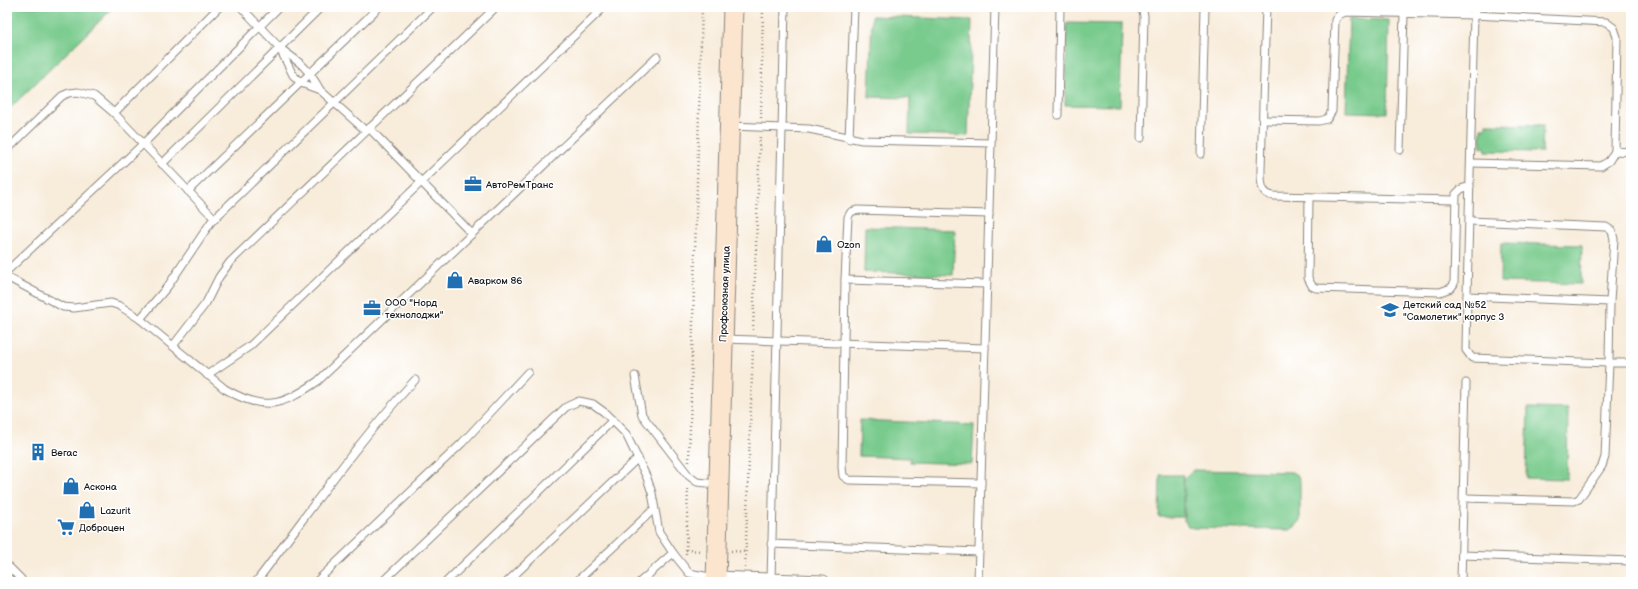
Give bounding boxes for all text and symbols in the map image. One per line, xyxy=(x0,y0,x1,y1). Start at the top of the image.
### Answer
office icon: АвтоРемТранс xyxy=(463,174,483,194)
place label: АвтоРемТранс xyxy=(485,179,553,191)
shop icon: Ozon xyxy=(814,234,834,254)
place label: Ozon xyxy=(837,239,861,251)
street label: Профсоюзная улица xyxy=(717,246,733,342)
shop icon: Аварком 86 xyxy=(445,270,465,290)
place label: Аварком 86 xyxy=(467,275,522,287)
place label: ООО "Норд технолоджи" xyxy=(385,297,444,321)
office icon: ООО "Норд технолоджи" xyxy=(362,298,382,318)
place label: Детский сад №52 "Самолетик" корпус 3 xyxy=(1403,299,1505,323)
school or university icon: Детский сад №52 "Самолетик" корпус 3 xyxy=(1380,300,1400,320)
building icon: Вегас xyxy=(28,442,48,462)
place label: Вегас xyxy=(51,447,77,459)
shop icon: Аскона xyxy=(61,476,81,496)
place label: Аскона xyxy=(83,481,117,493)
shop icon: Lazurit xyxy=(77,500,97,520)
place label: Lazurit xyxy=(100,505,130,517)
supermarket icon: Доброцен xyxy=(56,517,76,537)
place label: Доброцен xyxy=(79,522,125,534)

